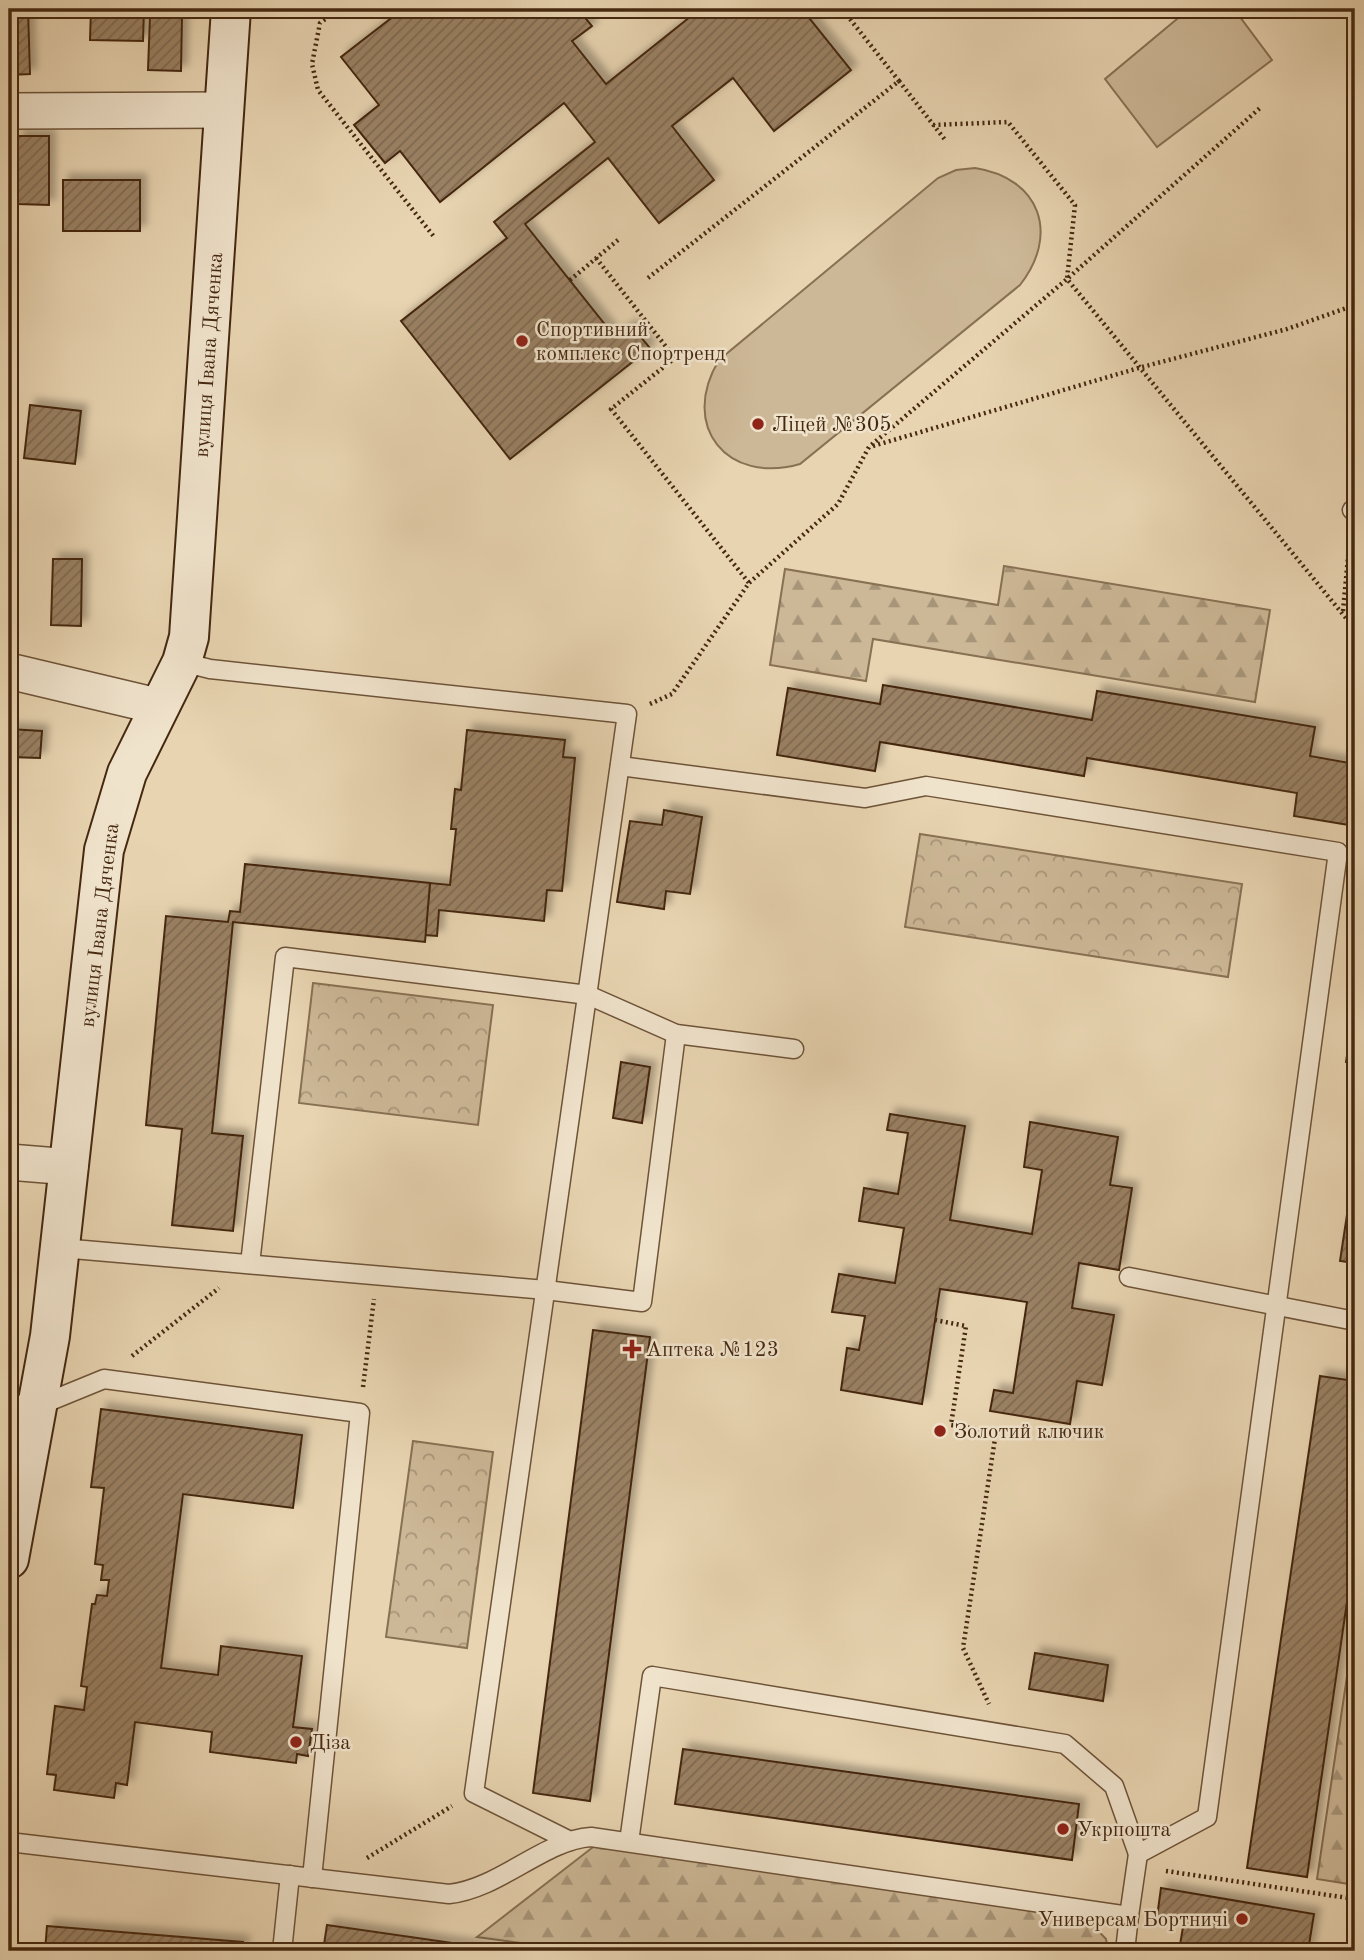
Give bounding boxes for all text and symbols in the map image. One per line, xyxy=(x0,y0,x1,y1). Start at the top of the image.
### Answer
street label: вулиця Івана Дяченка xyxy=(192,252,227,458)
place label: Спортивний комплекс Спортренд xyxy=(536,320,726,365)
marker: Спортивний комплекс Спортренд xyxy=(514,333,530,349)
place label: Ліцей №305 xyxy=(772,415,891,436)
marker: Ліцей №305 xyxy=(750,416,766,432)
street label: вулиця Івана Дяченка xyxy=(78,822,123,1029)
place label: Аптека №123 xyxy=(646,1340,779,1361)
marker: Аптека №123 xyxy=(624,1341,640,1357)
place label: Золотий ключик xyxy=(954,1422,1105,1443)
marker: Золотий ключик xyxy=(932,1423,948,1439)
place label: Діза xyxy=(310,1733,351,1754)
marker: Діза xyxy=(288,1734,304,1750)
place label: Укрпошта xyxy=(1077,1820,1171,1841)
marker: Укрпошта xyxy=(1055,1821,1071,1837)
place label: Универсам Бортничі xyxy=(1038,1910,1228,1931)
marker: Универсам Бортничі xyxy=(1234,1911,1250,1927)

